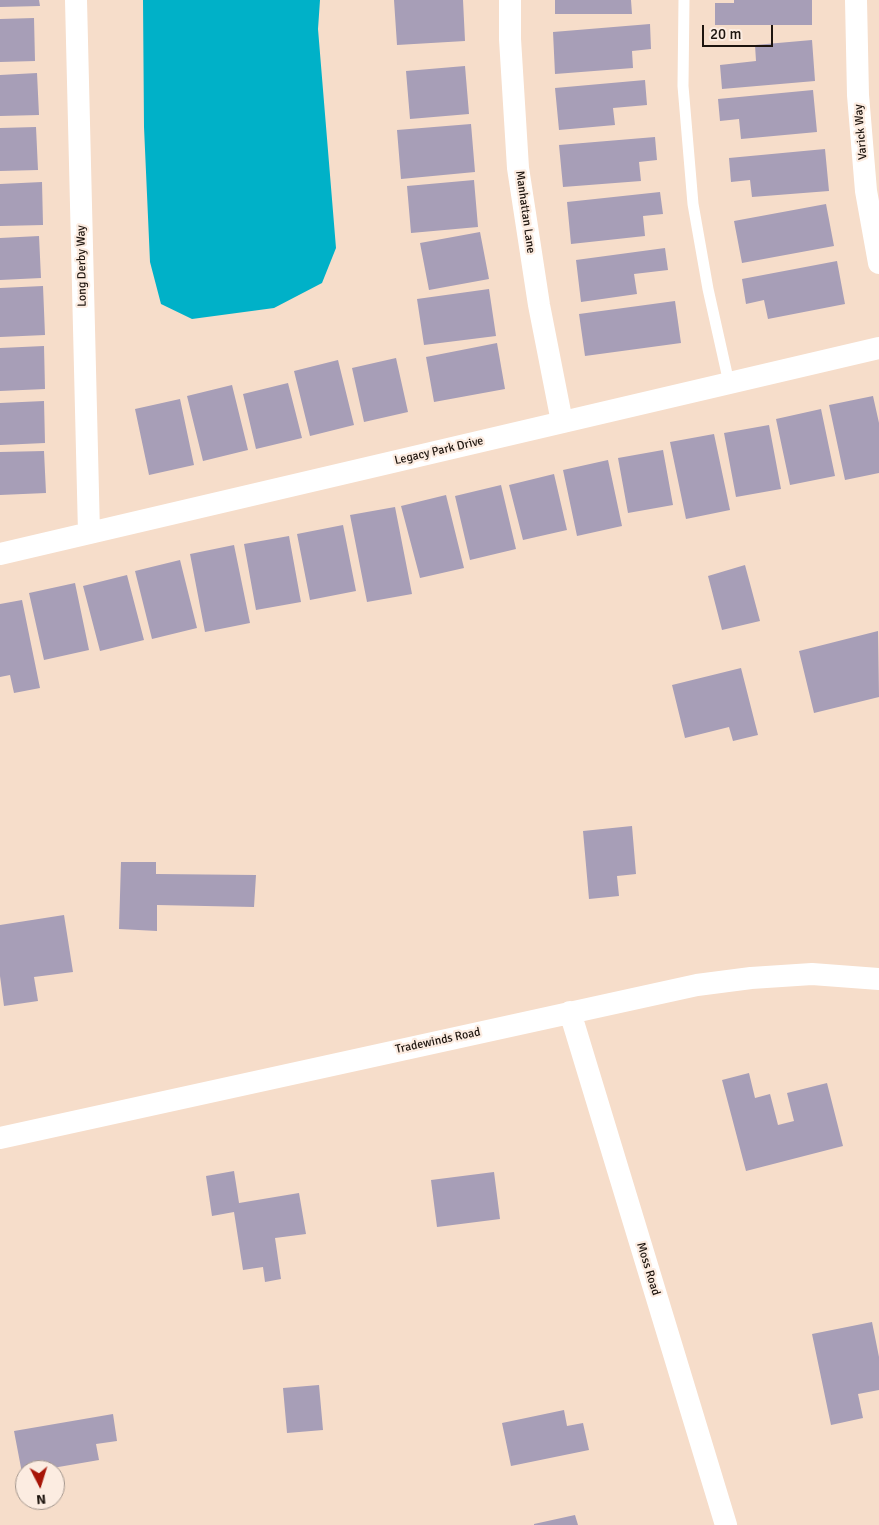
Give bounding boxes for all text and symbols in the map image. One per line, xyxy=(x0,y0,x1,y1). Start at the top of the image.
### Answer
scale bar xyxy=(704,15,775,47)
text: 20 m xyxy=(710,25,741,43)
street label: Varick Way xyxy=(851,103,871,161)
street label: Manhattan Lane xyxy=(512,170,538,254)
street label: Long Derby Way xyxy=(74,225,90,307)
street label: Legacy Park Drive xyxy=(393,434,485,468)
street label: Tradewinds Road xyxy=(394,1025,482,1057)
street label: Moss Road xyxy=(633,1241,663,1297)
north arrow xyxy=(15,1460,65,1510)
text: N xyxy=(36,1491,47,1508)

